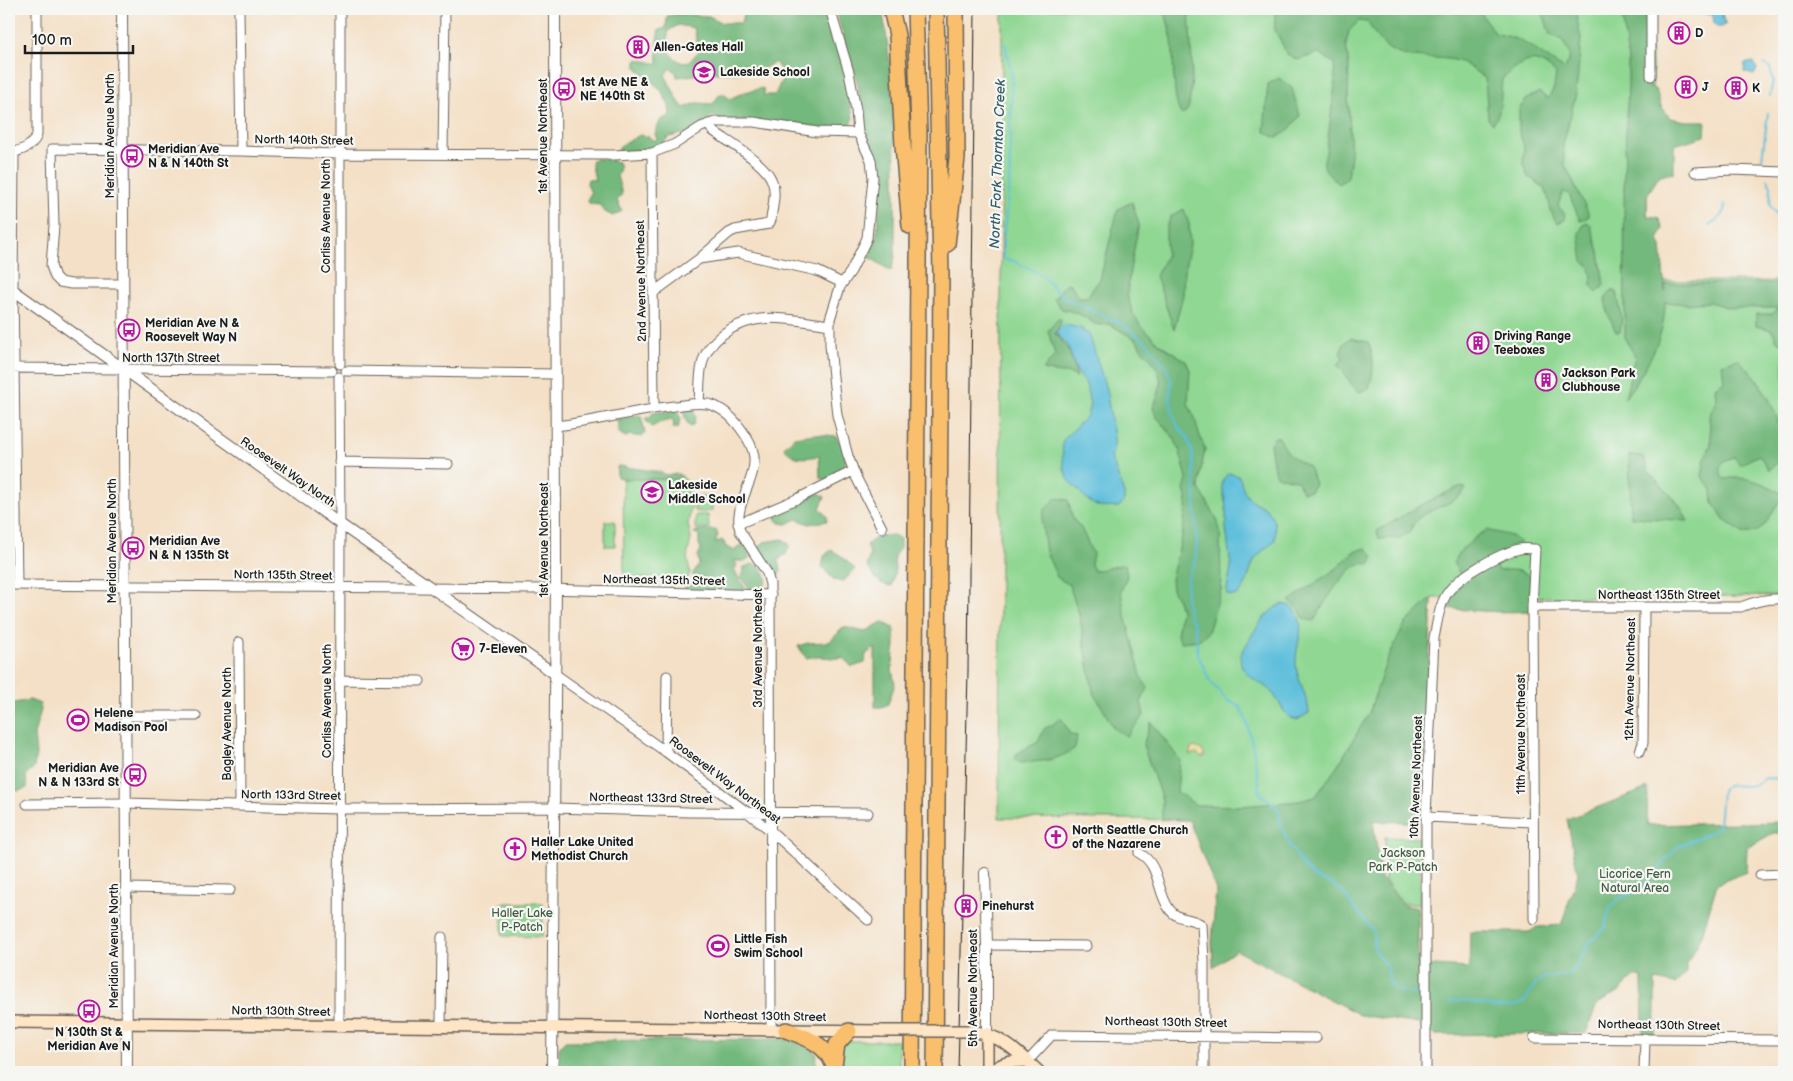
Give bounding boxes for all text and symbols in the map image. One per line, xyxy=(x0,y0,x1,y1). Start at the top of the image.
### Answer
building icon: D xyxy=(1667,21,1691,45)
scale bar xyxy=(25,22,132,54)
place label: D xyxy=(1695,26,1703,41)
text: 100 m xyxy=(32,31,72,50)
building icon: Allen-Gates Hall xyxy=(626,35,650,59)
place label: Allen-Gates Hall xyxy=(653,40,743,55)
school or university icon: Lakeside School xyxy=(692,60,716,84)
place label: Lakeside School xyxy=(720,65,810,80)
street label: Meridian Avenue North xyxy=(103,73,118,199)
place label: 1st Ave NE & NE 140th St xyxy=(580,75,649,104)
building icon: J xyxy=(1674,75,1698,99)
building icon: K xyxy=(1724,76,1748,100)
bus stop icon: 1st Ave NE & NE 140th St xyxy=(552,77,576,101)
street label: 1st Avenue Northeast xyxy=(536,78,551,194)
water label: North Fork Thornton Creek xyxy=(986,78,1009,249)
place label: J xyxy=(1702,80,1709,95)
place label: K xyxy=(1752,81,1760,96)
street label: North 140th Street xyxy=(254,132,354,149)
place label: Meridian Ave N & N 140th St xyxy=(148,142,228,171)
bus stop icon: Meridian Ave N & N 140th St xyxy=(120,144,144,168)
street label: Corliss Avenue North xyxy=(319,158,334,273)
street label: 2nd Avenue Northeast xyxy=(633,220,650,342)
place label: Meridian Ave N & Roosevelt Way N xyxy=(145,316,240,345)
bus stop icon: Meridian Ave N & Roosevelt Way N xyxy=(117,318,141,342)
place label: Driving Range Teeboxes xyxy=(1494,329,1571,358)
building icon: Driving Range Teeboxes xyxy=(1466,331,1490,355)
street label: North 137th Street xyxy=(122,351,220,366)
place label: Jackson Park Clubhouse xyxy=(1562,366,1636,395)
building icon: Jackson Park Clubhouse xyxy=(1534,368,1558,392)
street label: Roosevelt Way North xyxy=(237,434,338,511)
street label: Meridian Avenue North xyxy=(105,478,120,604)
place label: Lakeside Middle School xyxy=(668,478,746,507)
school or university icon: Lakeside Middle School xyxy=(640,480,664,504)
street label: 1st Avenue Northeast xyxy=(537,482,552,598)
place label: Meridian Ave N & N 135th St xyxy=(149,534,229,563)
bus stop icon: Meridian Ave N & N 135th St xyxy=(121,536,145,560)
street label: North 135th Street xyxy=(233,567,333,584)
street label: Northeast 135th Street xyxy=(603,572,726,589)
street label: 3rd Avenue Northeast xyxy=(751,588,766,708)
street label: Northeast 135th Street xyxy=(1598,588,1721,603)
street label: 12th Avenue Northeast xyxy=(1622,617,1639,741)
supermarket icon: 7-Eleven xyxy=(451,637,475,661)
place label: 7-Eleven xyxy=(479,642,528,657)
street label: Corliss Avenue North xyxy=(320,643,335,758)
street label: Bagley Avenue North xyxy=(220,667,235,781)
street label: 11th Avenue Northeast xyxy=(1514,673,1529,794)
place label: Helene Madison Pool xyxy=(94,706,168,735)
sports icon: Helene Madison Pool xyxy=(66,708,90,732)
street label: 10th Avenue Northeast xyxy=(1407,715,1426,839)
street label: Roosevelt Way Northeast xyxy=(666,733,784,828)
place label: Meridian Ave N & N 133rd St xyxy=(38,761,119,790)
bus stop icon: Meridian Ave N & N 133rd St xyxy=(123,763,147,787)
street label: North 133rd Street xyxy=(241,787,342,804)
street label: Northeast 133rd Street xyxy=(589,790,713,807)
place label: North Seattle Church of the Nazarene xyxy=(1072,823,1188,852)
church icon: North Seattle Church of the Nazarene xyxy=(1044,825,1068,849)
place label: Haller Lake United Methodist Church xyxy=(531,835,633,864)
church icon: Haller Lake United Methodist Church xyxy=(503,837,527,861)
park label: Jackson Park P-Patch xyxy=(1368,846,1438,875)
park label: Licorice Fern Natural Area xyxy=(1599,867,1671,896)
street label: Meridian Avenue North xyxy=(107,883,122,1009)
building icon: Pinehurst xyxy=(954,894,978,918)
place label: Pinehurst xyxy=(982,899,1034,914)
park label: Haller Lake P-Patch xyxy=(491,906,553,935)
street label: 5th Avenue Northeast xyxy=(966,929,981,1047)
place label: Little Fish Swim School xyxy=(734,932,803,961)
sports icon: Little Fish Swim School xyxy=(706,934,730,958)
bus stop icon: N 130th St & Meridian Ave N xyxy=(77,999,101,1023)
street label: North 130th Street xyxy=(231,1003,331,1020)
street label: Northeast 130th Street xyxy=(703,1008,827,1025)
street label: Northeast 130th Street xyxy=(1104,1014,1228,1031)
street label: Northeast 130th Street xyxy=(1597,1017,1721,1034)
place label: N 130th St & Meridian Ave N xyxy=(47,1025,131,1054)

